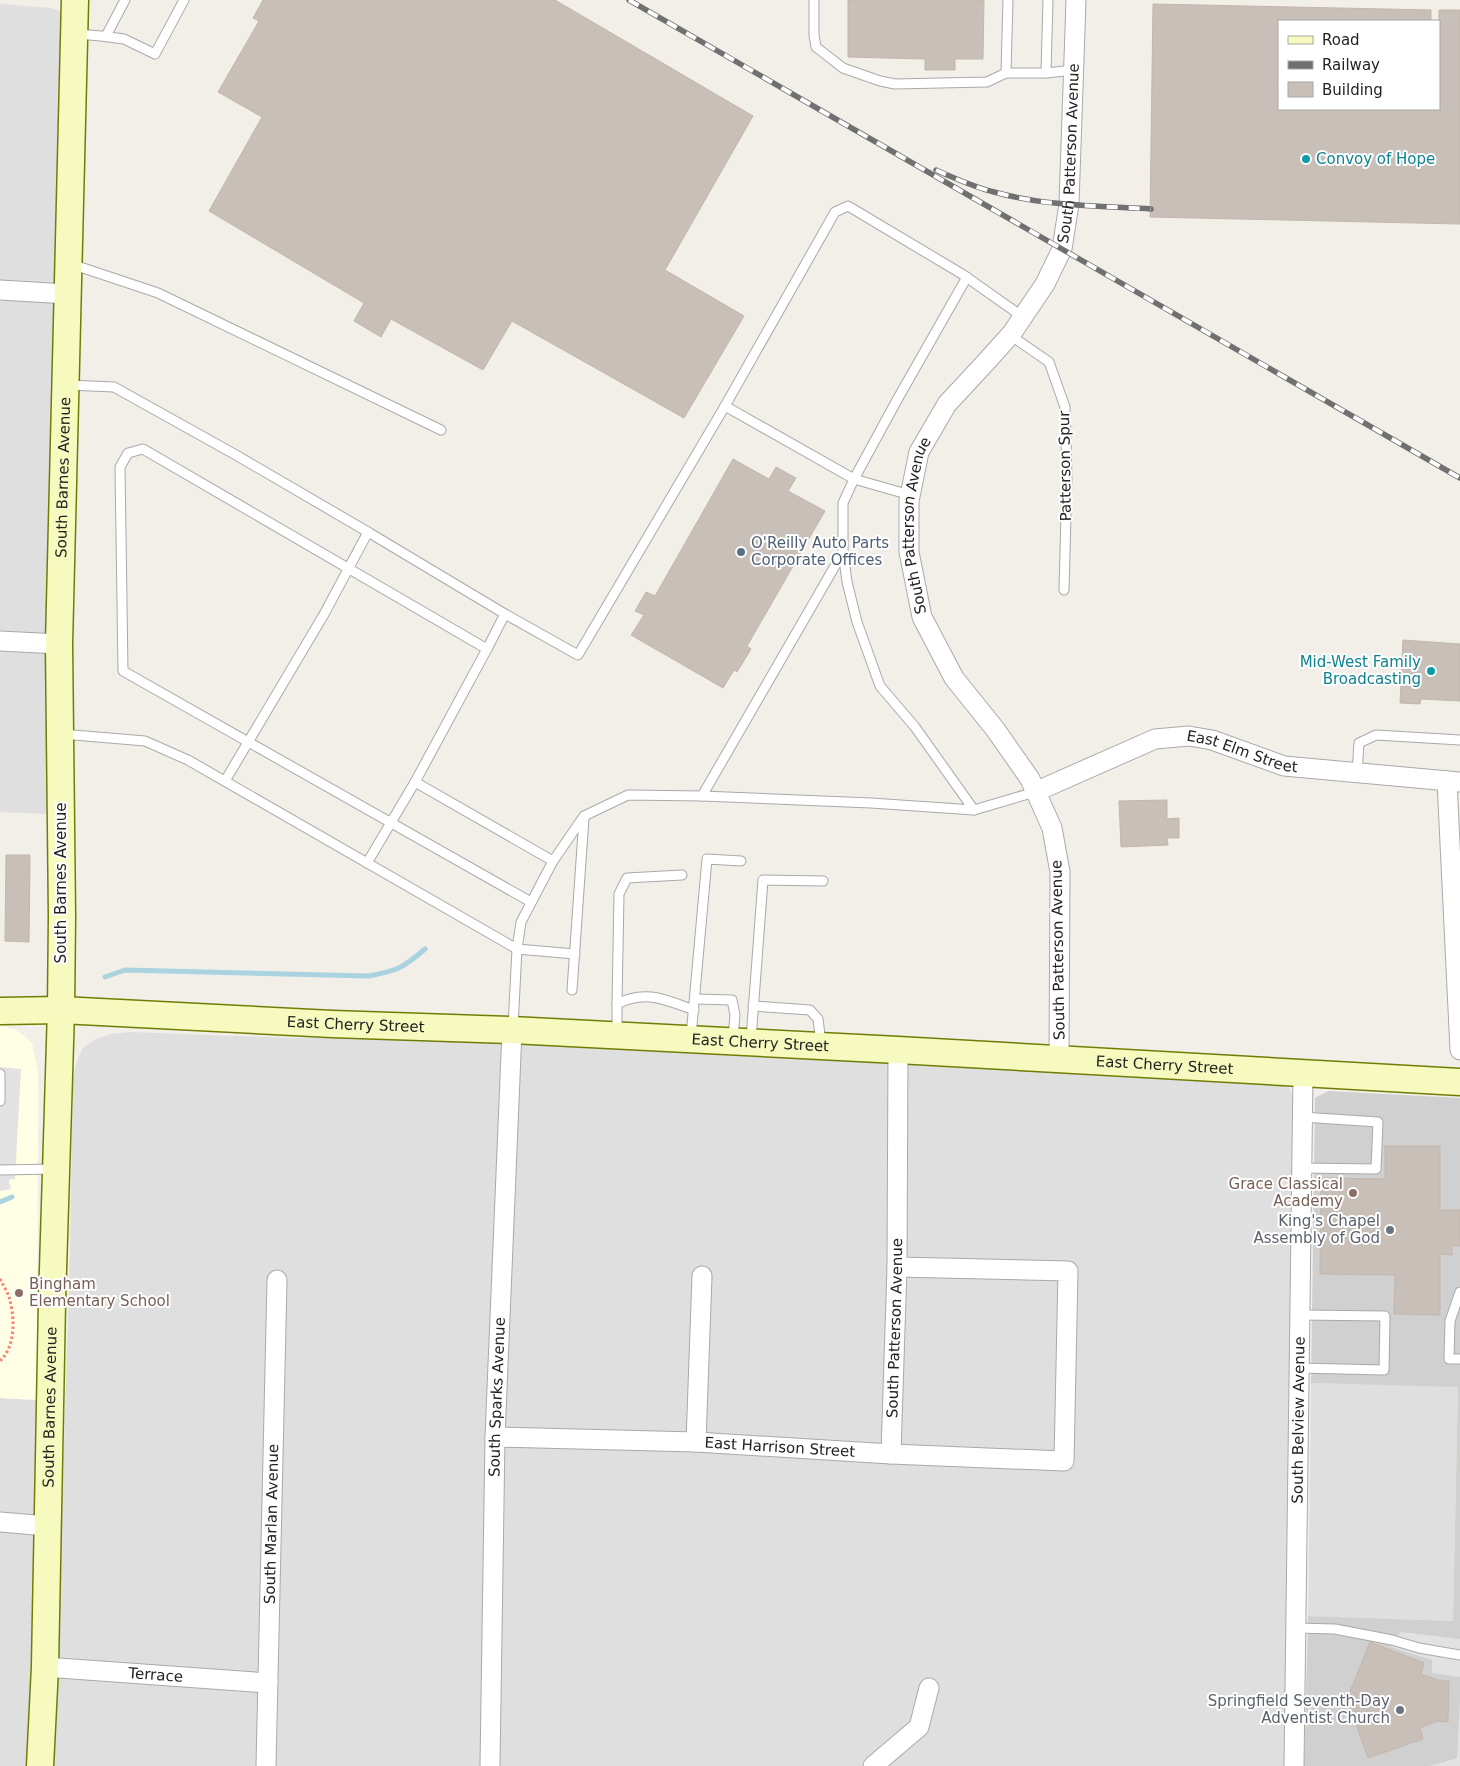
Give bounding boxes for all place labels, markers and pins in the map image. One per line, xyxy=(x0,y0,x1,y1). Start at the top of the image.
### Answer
place label: Convoy of Hope xyxy=(1316,150,1435,168)
marker: Convoy of Hope xyxy=(1300,153,1312,165)
place label: O'Reilly Auto Parts Corporate Offices xyxy=(751,534,889,569)
marker: O'Reilly Auto Parts Corporate Offices xyxy=(735,546,747,558)
place label: Mid-West Family Broadcasting xyxy=(1300,653,1421,688)
marker: Mid-West Family Broadcasting xyxy=(1425,665,1437,677)
place label: Grace Classical Academy xyxy=(1229,1175,1343,1210)
marker: Grace Classical Academy xyxy=(1347,1187,1359,1199)
place label: King's Chapel Assembly of God xyxy=(1253,1212,1380,1247)
marker: King's Chapel Assembly of God xyxy=(1384,1224,1396,1236)
place label: Bingham Elementary School xyxy=(29,1275,170,1310)
marker: Bingham Elementary School xyxy=(13,1287,25,1299)
place label: Springfield Seventh-Day Adventist Church xyxy=(1208,1692,1390,1727)
marker: Springfield Seventh-Day Adventist Church xyxy=(1394,1704,1406,1716)

